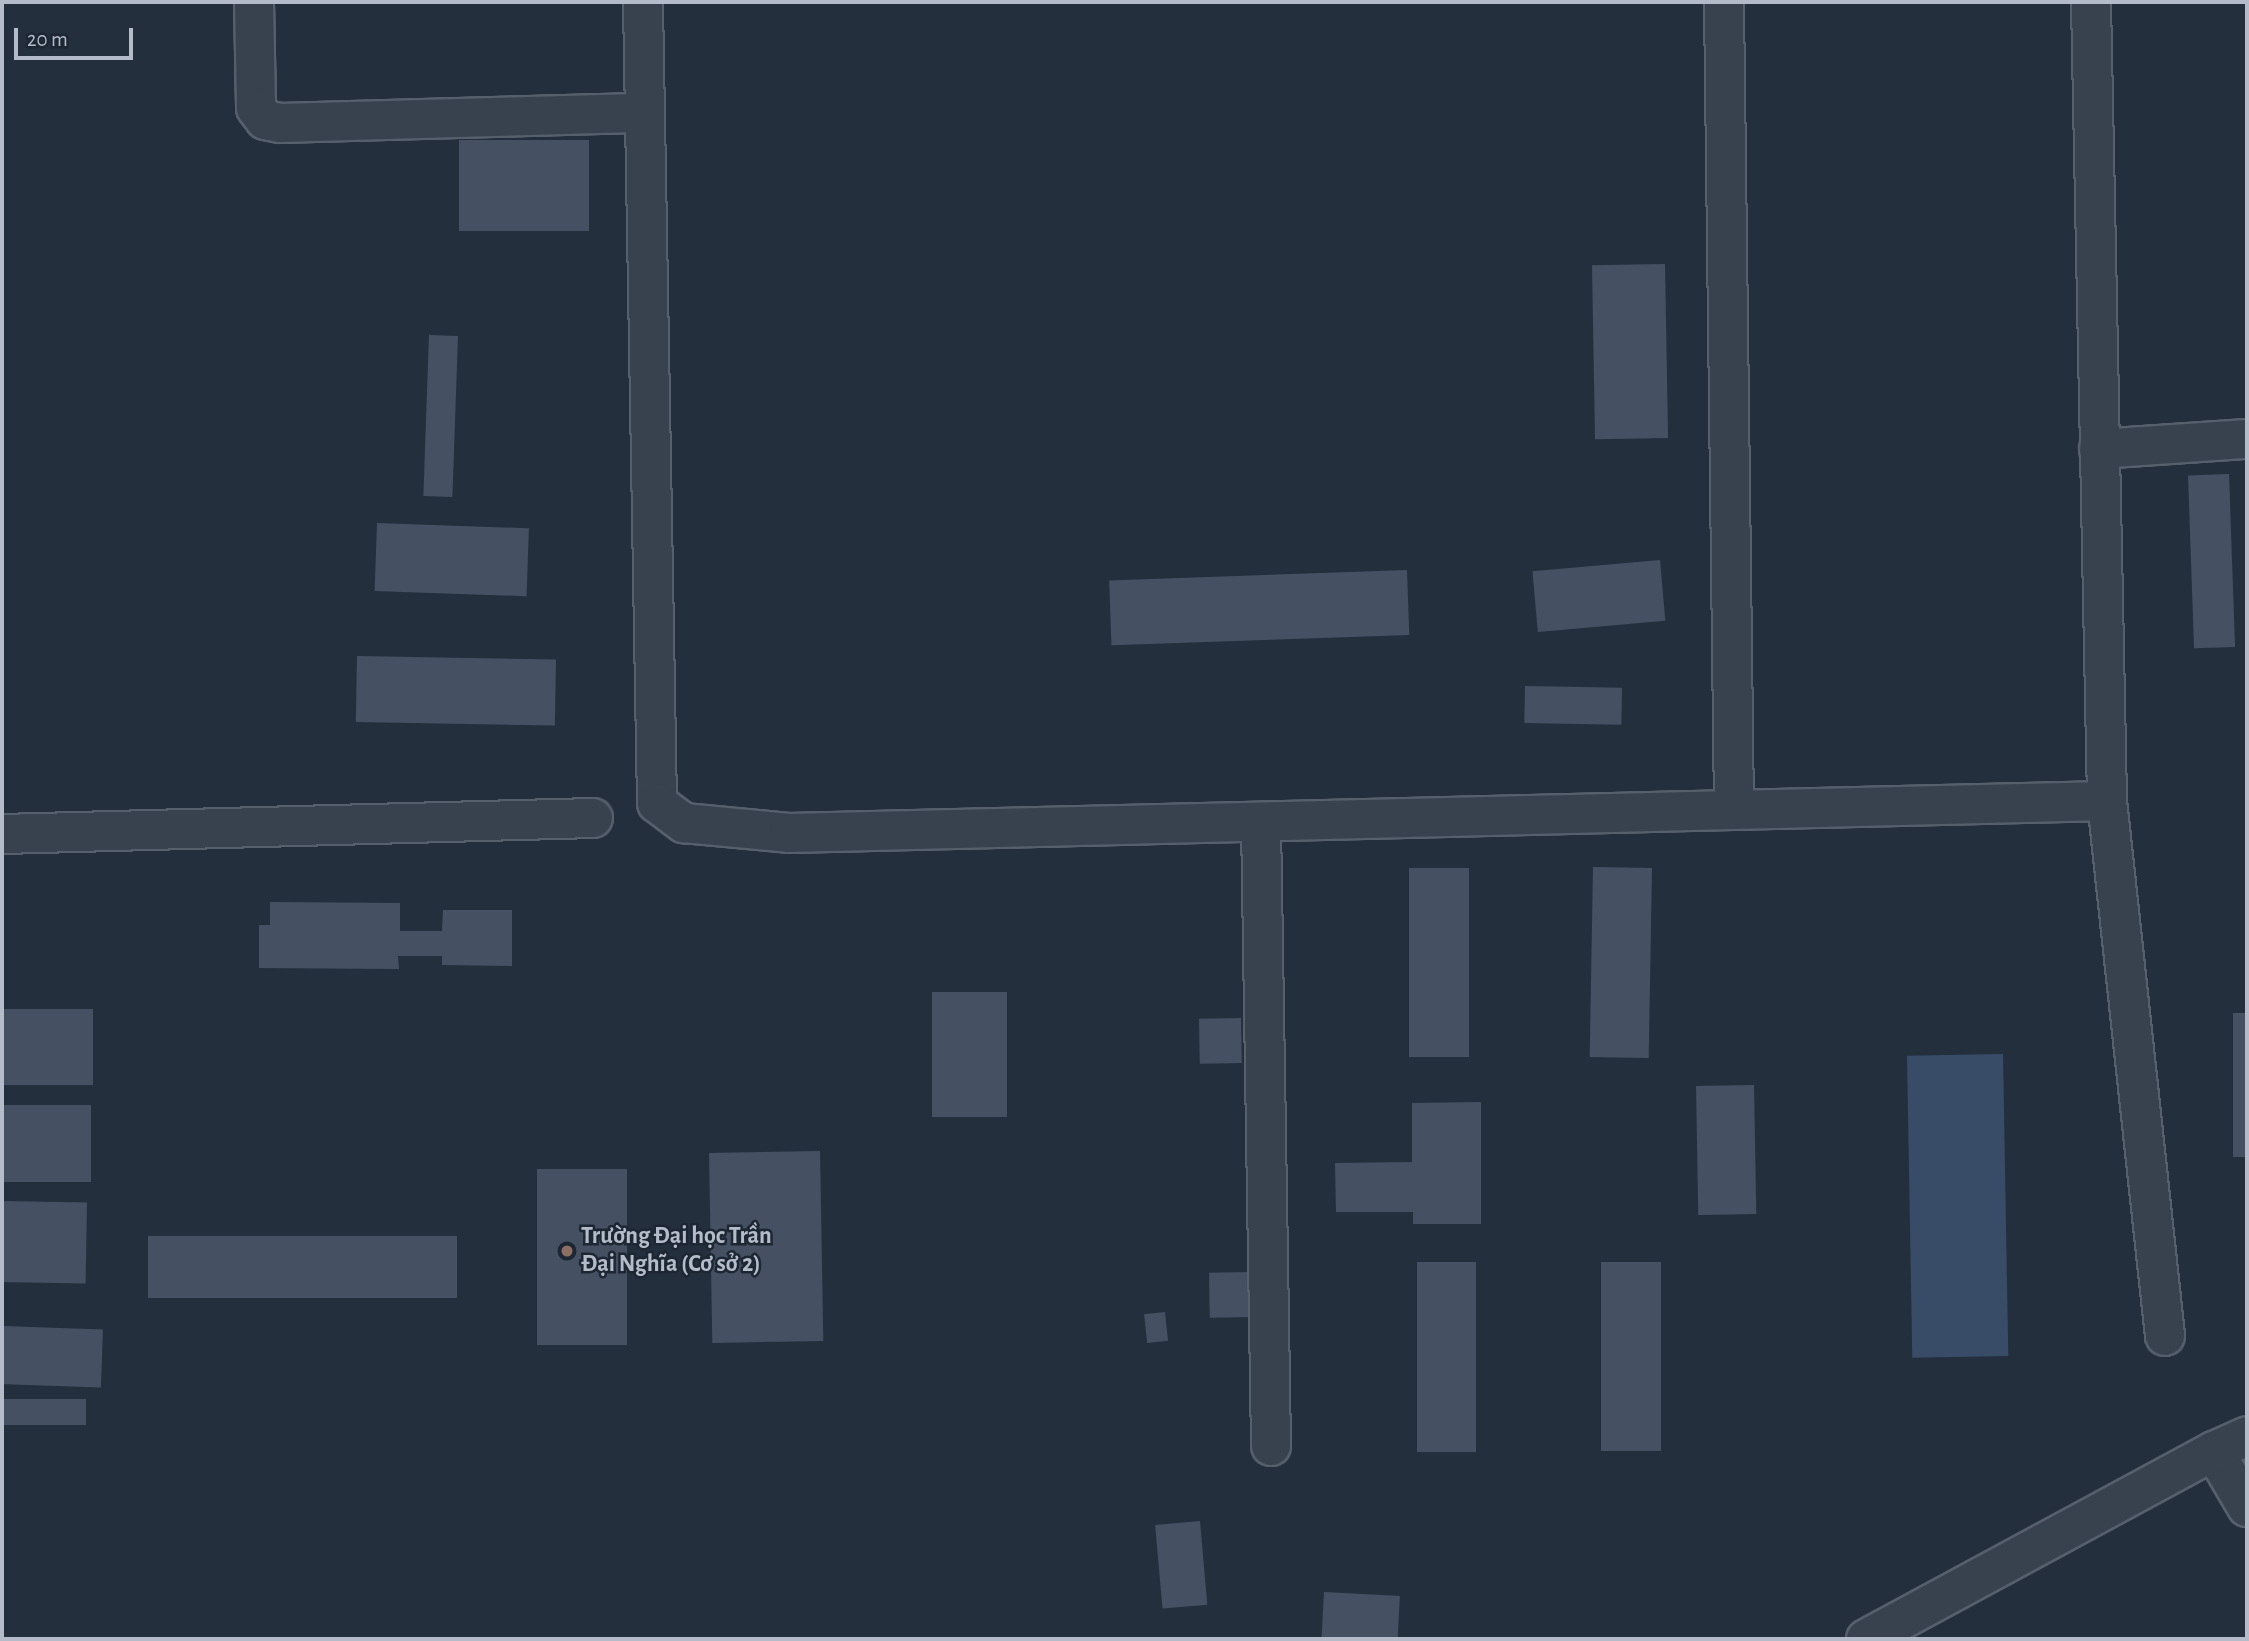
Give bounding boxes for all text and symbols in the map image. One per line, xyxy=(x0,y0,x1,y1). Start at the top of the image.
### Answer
scale bar xyxy=(18,14,136,58)
text: 20 m xyxy=(27,29,68,50)
place label: Trường Đại học Trần Đại Nghĩa (Cơ sở 2) xyxy=(581,1223,772,1279)
marker: Trường Đại học Trần Đại Nghĩa (Cơ sở 2) xyxy=(559,1243,575,1259)

